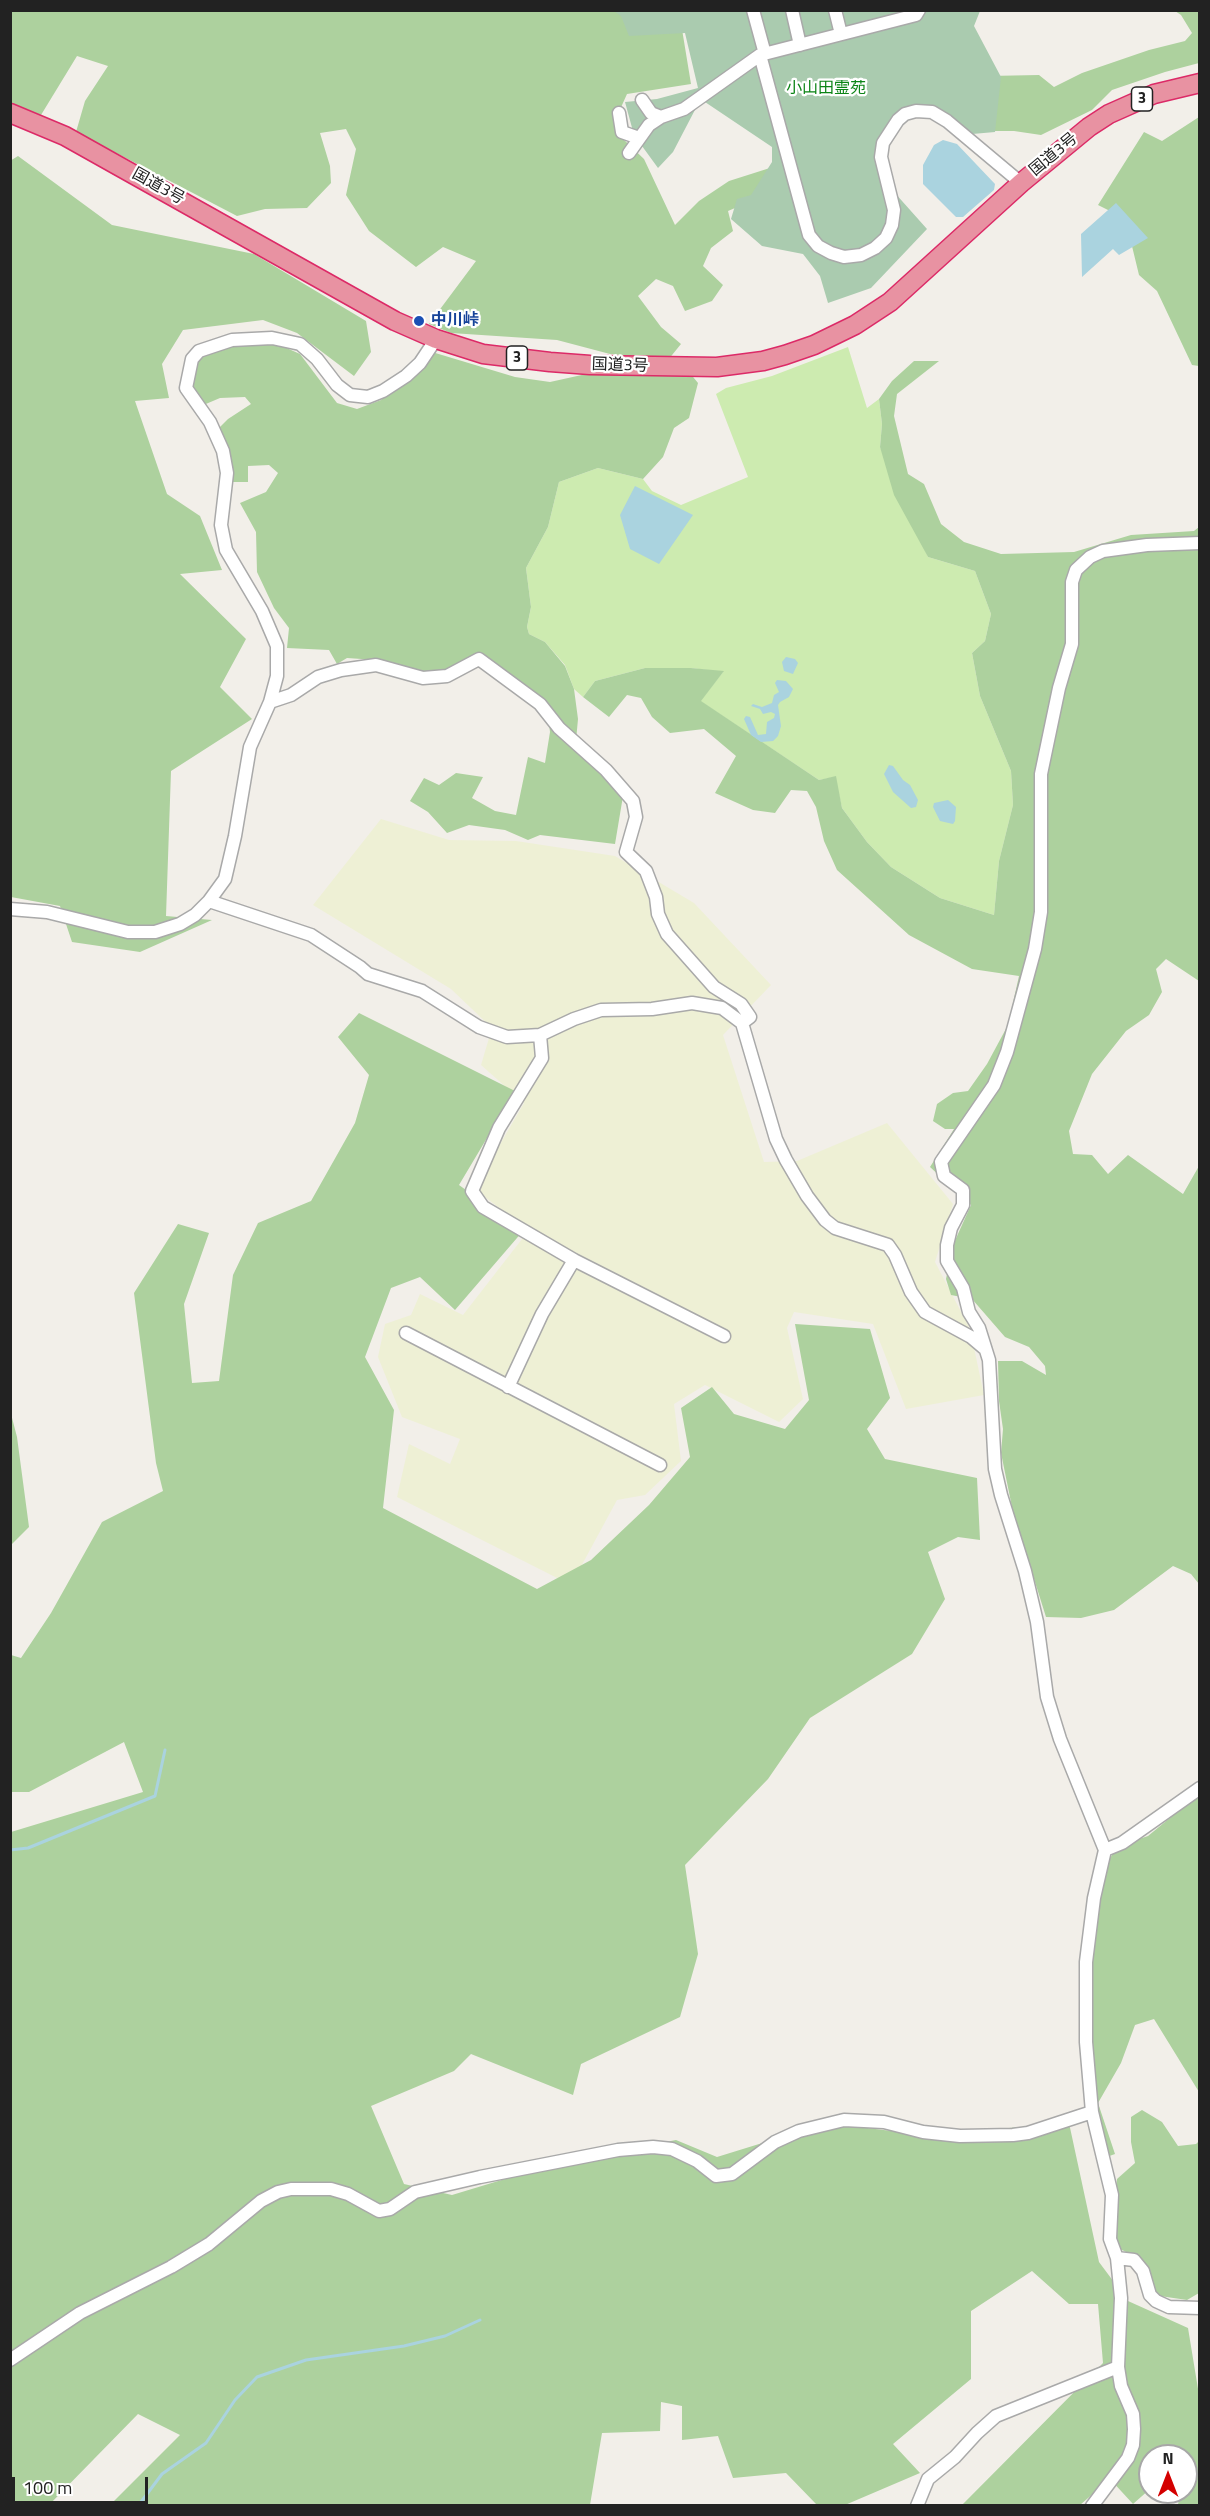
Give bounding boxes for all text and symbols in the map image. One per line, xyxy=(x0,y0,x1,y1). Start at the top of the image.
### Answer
park label: 小山田霊苑 xyxy=(786,79,866,99)
road number: 3 xyxy=(1132,87,1152,111)
street label: 国道3号 xyxy=(1026,129,1082,181)
street label: 国道3号 xyxy=(128,165,188,209)
place label: 中川峠 xyxy=(431,311,479,331)
marker: 中川峠 xyxy=(412,314,426,328)
road number: 3 xyxy=(506,346,528,370)
street label: 国道3号 xyxy=(591,355,649,377)
north arrow xyxy=(1138,2444,1198,2504)
text: N xyxy=(1162,2446,1174,2470)
scale bar xyxy=(15,2465,152,2503)
text: 100 m xyxy=(23,2474,72,2501)

